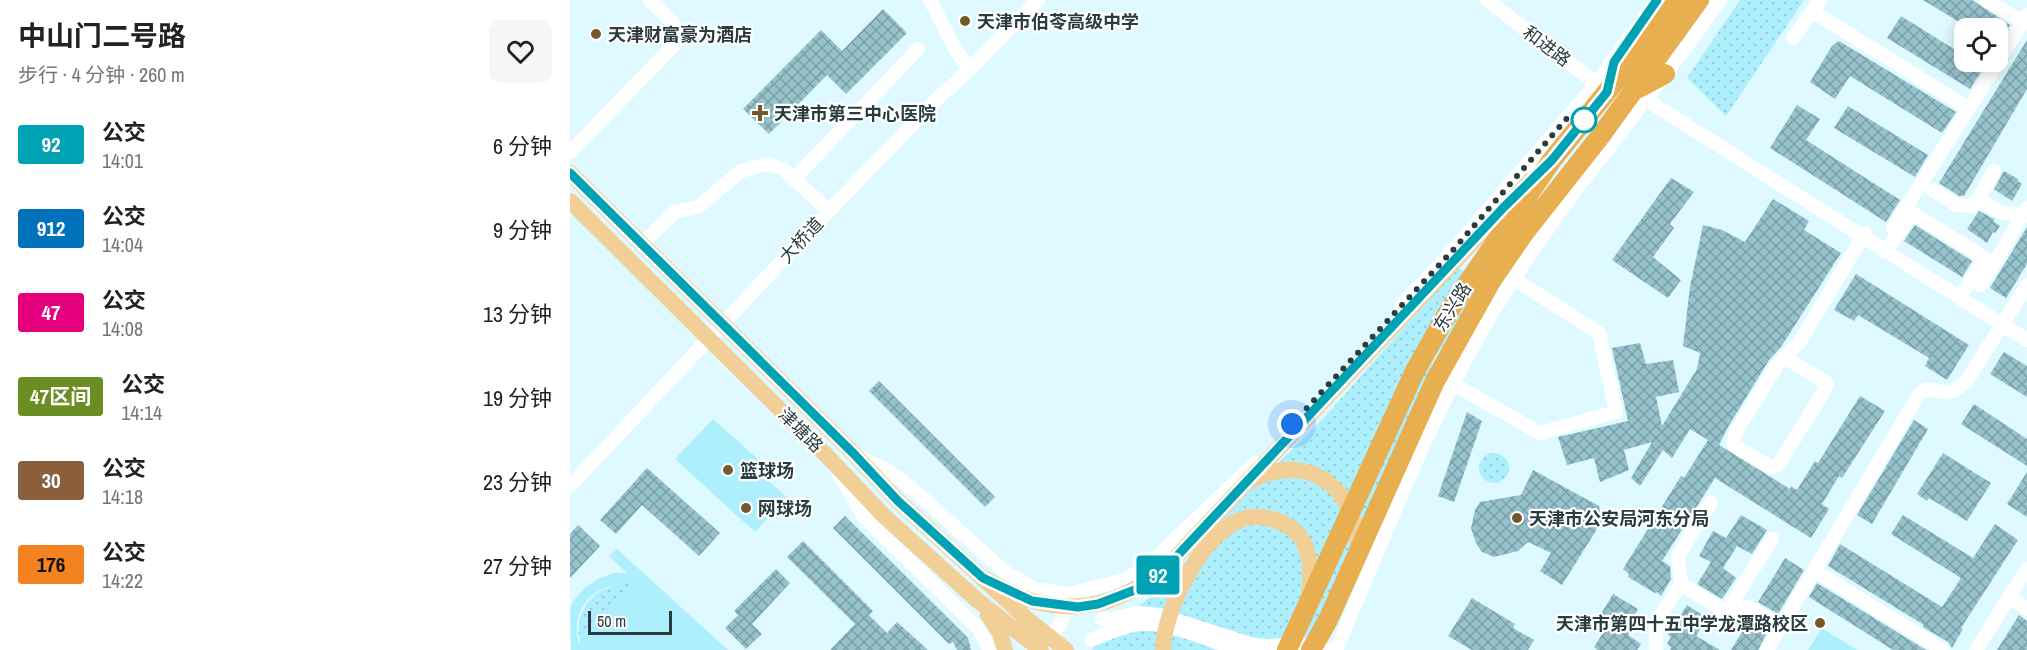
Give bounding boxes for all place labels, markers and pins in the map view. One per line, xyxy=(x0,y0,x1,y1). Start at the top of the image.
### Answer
place label: 天津市伯苓高级中学 xyxy=(977,9,1139,34)
marker: 天津市伯苓高级中学 xyxy=(958,14,972,28)
place label: 天津财富豪为酒店 xyxy=(608,22,752,47)
marker: 天津财富豪为酒店 xyxy=(589,27,603,41)
place label: 天津市第三中心医院 xyxy=(774,101,936,126)
marker: 天津市第三中心医院 xyxy=(751,104,769,122)
unlabelled marker xyxy=(1571,107,1597,133)
place label: 篮球场 xyxy=(740,458,794,483)
marker: 篮球场 xyxy=(721,463,735,477)
place label: 网球场 xyxy=(758,496,812,521)
marker: 网球场 xyxy=(739,501,753,515)
place label: 天津市公安局河东分局 xyxy=(1529,506,1709,531)
marker: 天津市公安局河东分局 xyxy=(1510,511,1524,525)
place label: 天津市第四十五中学龙潭路校区 xyxy=(1556,611,1808,636)
marker: 天津市第四十五中学龙潭路校区 xyxy=(1813,616,1827,630)

